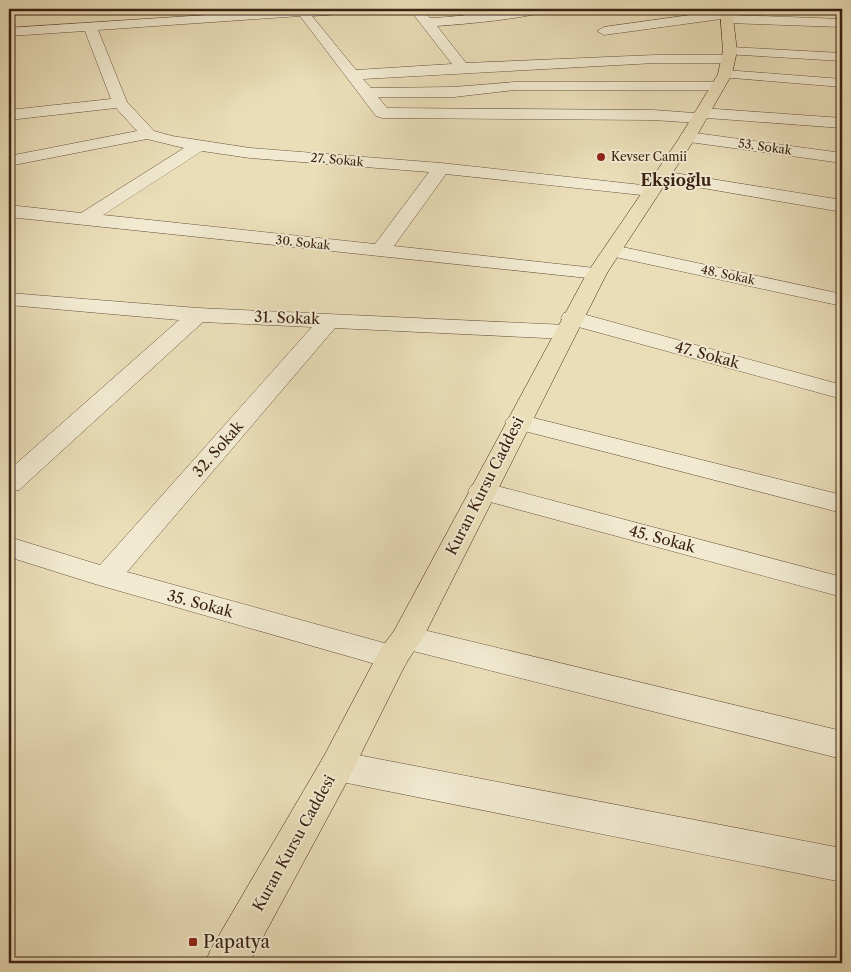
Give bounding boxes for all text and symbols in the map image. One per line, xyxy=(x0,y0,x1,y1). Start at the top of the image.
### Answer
street label: 53. Sokak xyxy=(737,135,794,158)
place label: Kevser Camii xyxy=(611,149,687,164)
street label: 27. Sokak xyxy=(310,150,365,169)
marker: Kevser Camii xyxy=(595,151,607,163)
district label: Ekşioğlu xyxy=(641,170,712,190)
street label: 30. Sokak xyxy=(275,232,332,253)
street label: 48. Sokak xyxy=(700,261,758,288)
street label: 31. Sokak xyxy=(254,307,321,328)
street label: 47. Sokak xyxy=(673,337,743,373)
street label: Kuran Kursu Caddesi xyxy=(441,413,528,558)
street label: 32. Sokak xyxy=(188,416,248,481)
street label: 45. Sokak xyxy=(627,521,699,557)
street label: 35. Sokak xyxy=(165,586,236,622)
street label: Kuran Kursu Caddesi xyxy=(248,771,339,914)
place label: Papatya xyxy=(203,931,271,953)
marker: Papatya xyxy=(187,936,199,948)

